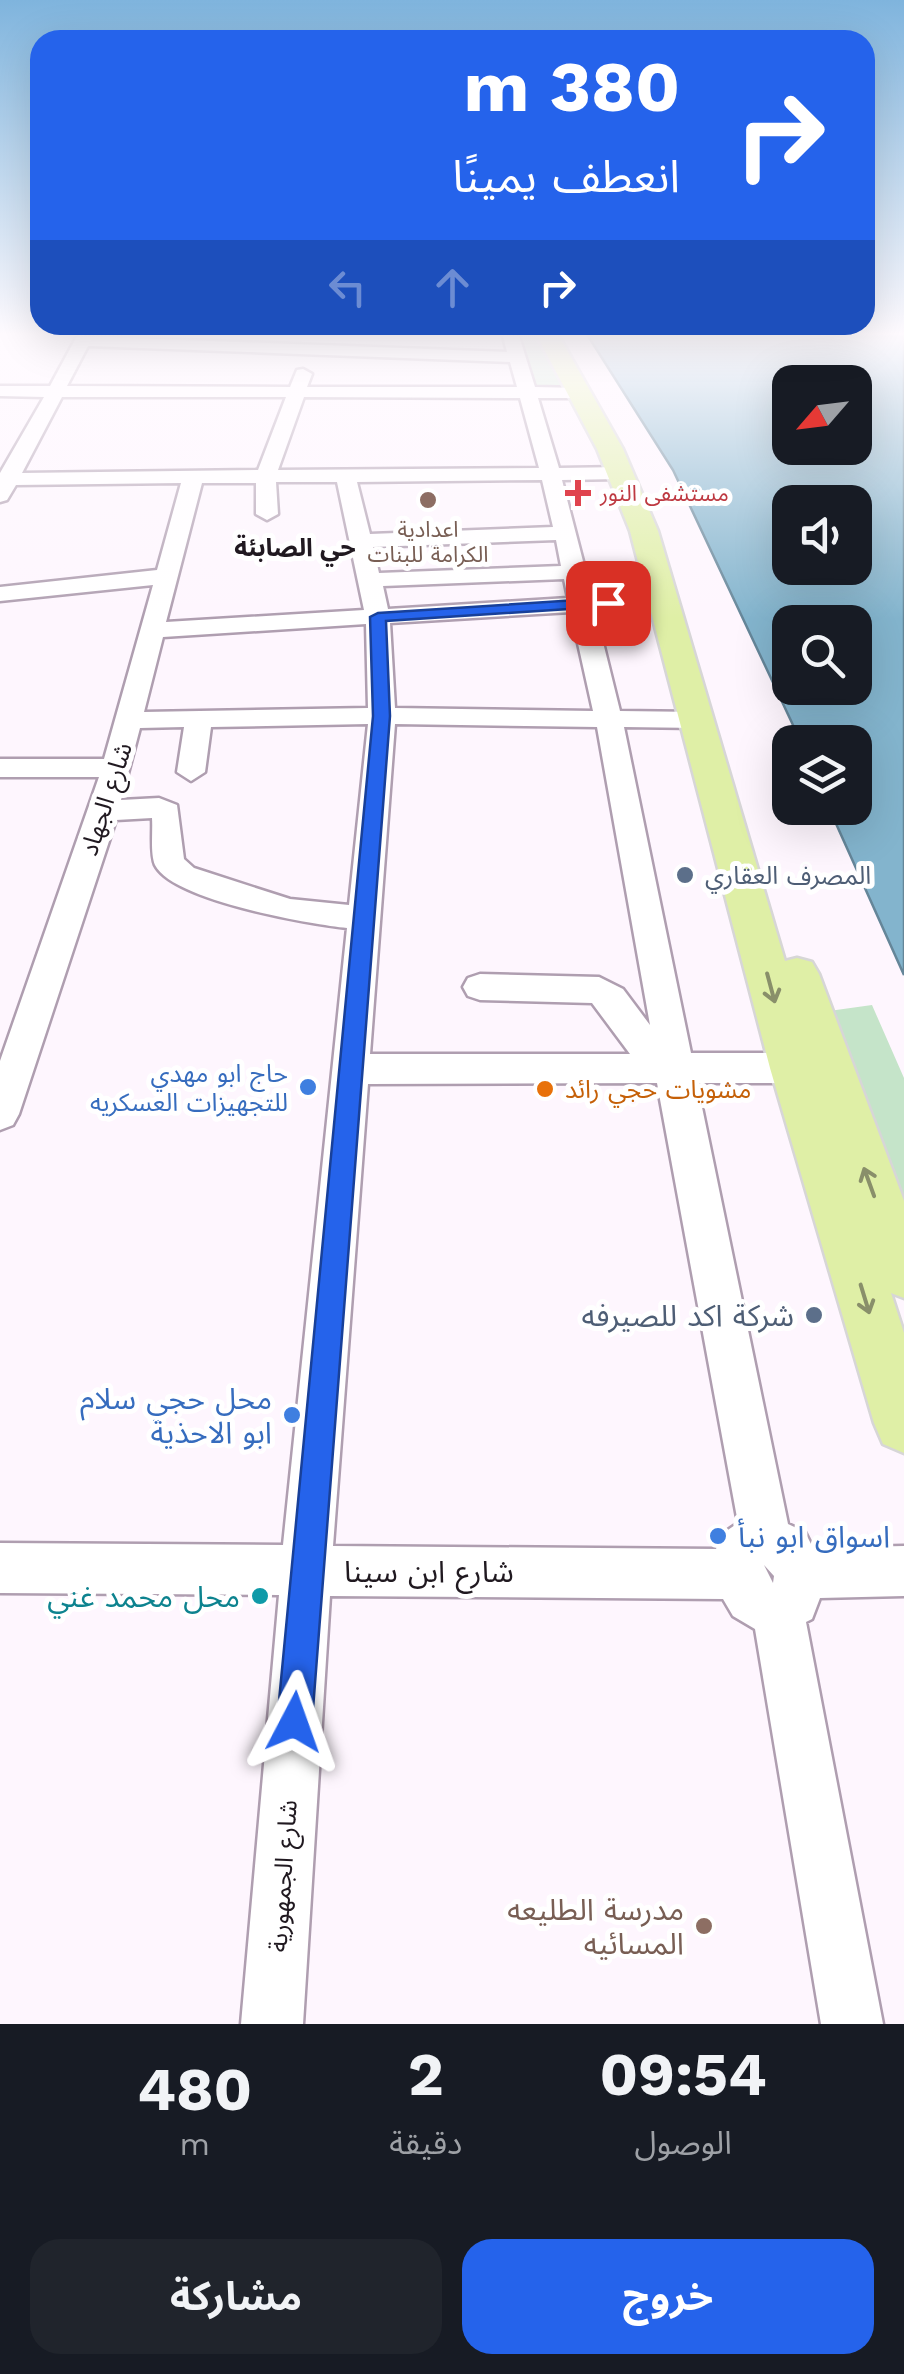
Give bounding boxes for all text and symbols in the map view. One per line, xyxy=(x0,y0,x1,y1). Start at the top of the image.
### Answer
text: 380 m xyxy=(464,46,680,128)
icon: right xyxy=(715,70,845,200)
text: انعطف يمينًا xyxy=(452,150,680,203)
icon: left xyxy=(320,260,375,315)
icon: ahead xyxy=(425,260,480,315)
icon: right xyxy=(530,260,585,315)
north arrow xyxy=(772,365,872,465)
map controls xyxy=(772,365,872,825)
marker: مستشفى النور xyxy=(565,480,591,506)
place label: مستشفى النور xyxy=(599,481,729,507)
button: sound xyxy=(772,485,872,585)
marker: اعدادية الكرامة للبنات xyxy=(417,489,439,511)
place label: اعدادية الكرامة للبنات xyxy=(368,517,488,567)
district label: حي الصابئة xyxy=(234,533,356,567)
pin xyxy=(566,561,651,646)
icon: arrive xyxy=(581,576,636,631)
button: search xyxy=(772,605,872,705)
button: layers xyxy=(772,725,872,825)
street label: شارع الجهاد xyxy=(74,739,142,861)
place label: المصرف العقاري xyxy=(705,861,871,894)
marker: المصرف العقاري xyxy=(674,864,696,886)
one-way arrow xyxy=(763,972,782,1003)
place label: حاج ابو مهدي للتجهيزات العسكريه xyxy=(90,1059,288,1117)
place label: مشويات حجي رائد xyxy=(565,1075,751,1108)
marker: حاج ابو مهدي للتجهيزات العسكريه xyxy=(297,1076,319,1098)
marker: مشويات حجي رائد xyxy=(534,1078,556,1100)
one-way arrow xyxy=(859,1167,877,1198)
one-way arrow xyxy=(857,1283,875,1315)
place label: شركة اكد للصيرفه xyxy=(582,1298,794,1333)
marker: شركة اكد للصيرفه xyxy=(803,1304,825,1326)
place label: محل حجي سلام ابو الاحذية xyxy=(80,1381,272,1450)
marker: محل حجي سلام ابو الاحذية xyxy=(281,1404,303,1426)
place label: اسواق ابو نبأ xyxy=(737,1518,890,1554)
marker: اسواق ابو نبأ xyxy=(707,1525,729,1547)
street label: شارع ابن سينا xyxy=(344,1554,514,1594)
place label: محل محمد غني xyxy=(47,1579,240,1619)
marker: محل محمد غني xyxy=(249,1585,271,1607)
position arrow xyxy=(242,1670,346,1774)
street label: شارع الجمهورية xyxy=(263,1799,307,1953)
place label: مدرسة الطليعه المسائيه xyxy=(507,1892,684,1961)
marker: مدرسة الطليعه المسائيه xyxy=(693,1915,715,1937)
text: 2 xyxy=(408,2039,444,2110)
text: 09:54 xyxy=(599,2039,767,2110)
text: 480 xyxy=(137,2054,252,2125)
text: دقيقة xyxy=(389,2124,462,2162)
text: الوصول xyxy=(634,2124,732,2162)
text: m xyxy=(179,2125,210,2163)
button: مشاركة xyxy=(30,2239,442,2354)
button: خروج xyxy=(462,2239,874,2354)

